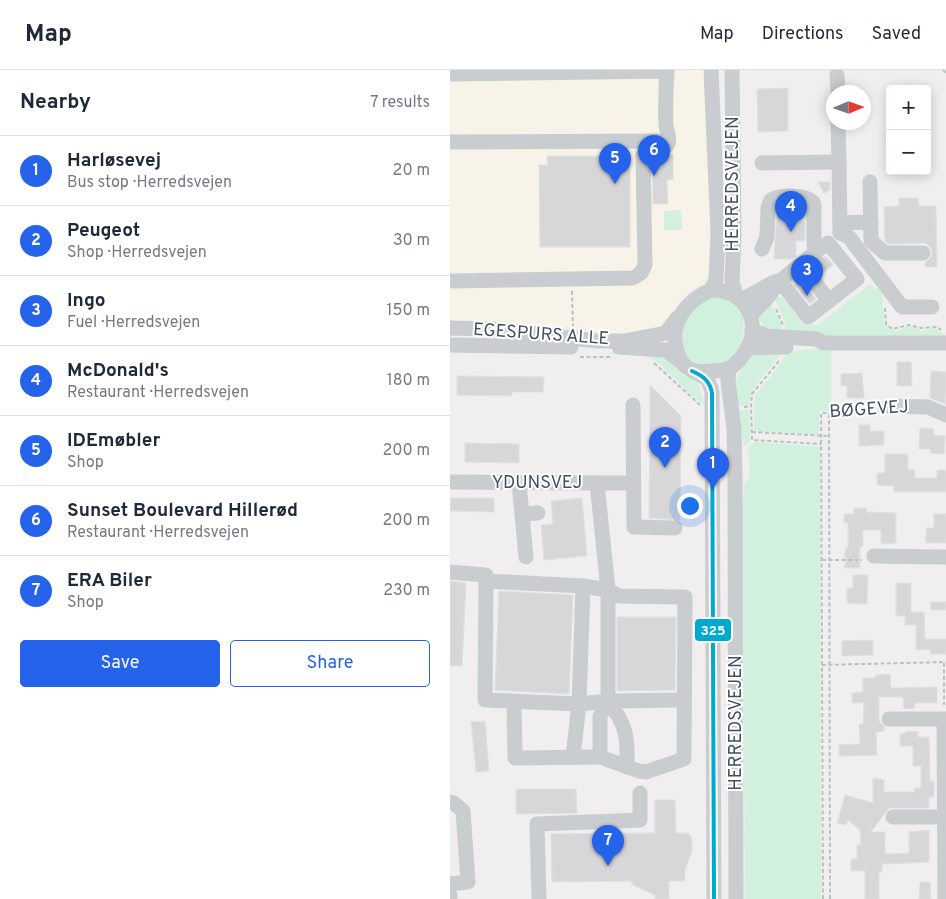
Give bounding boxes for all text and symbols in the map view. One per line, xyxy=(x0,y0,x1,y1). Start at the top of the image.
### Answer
text: Map xyxy=(25,20,72,50)
text: Map xyxy=(700,23,734,46)
text: Directions xyxy=(762,23,844,46)
text: Saved xyxy=(872,23,921,46)
north arrow xyxy=(826,85,871,130)
map controls xyxy=(886,85,931,175)
button: + xyxy=(886,85,931,130)
text: Nearby xyxy=(20,89,91,116)
text: 7 results xyxy=(370,93,430,113)
street label: HERREDSVEJEN xyxy=(722,116,745,252)
button: − xyxy=(886,130,931,175)
pin: 6 xyxy=(638,135,670,176)
pin: 5 xyxy=(599,143,631,184)
text: Harløsevej xyxy=(67,149,161,173)
text: 1 xyxy=(33,161,39,181)
text: 20 m xyxy=(393,161,430,181)
text: Bus stop · Herredsvejen xyxy=(67,173,232,193)
pin: 4 xyxy=(775,191,807,232)
text: Peugeot xyxy=(67,219,140,243)
text: 2 xyxy=(31,231,41,251)
text: 30 m xyxy=(393,231,430,251)
text: Shop · Herredsvejen xyxy=(67,243,207,263)
pin: 3 xyxy=(791,255,823,296)
text: Ingo xyxy=(67,289,106,313)
text: 3 xyxy=(31,301,41,321)
text: 150 m xyxy=(387,301,430,321)
text: Fuel · Herredsvejen xyxy=(67,313,200,333)
street label: EGESPURS ALLE xyxy=(472,319,610,351)
text: McDonald's xyxy=(67,359,169,383)
text: 4 xyxy=(31,371,41,391)
text: 180 m xyxy=(387,371,430,391)
text: Restaurant · Herredsvejen xyxy=(67,383,249,403)
street label: BØGEVEJ xyxy=(829,396,909,424)
pin: 2 xyxy=(649,427,681,468)
text: IDEmøbler xyxy=(67,429,160,453)
text: 5 xyxy=(31,441,41,461)
text: 200 m xyxy=(382,441,430,461)
pin: 1 xyxy=(697,448,729,489)
text: Shop xyxy=(67,453,104,473)
street label: YDUNSVEJ xyxy=(492,472,582,495)
your location xyxy=(677,493,703,519)
text: Sunset Boulevard Hillerød xyxy=(67,499,298,523)
text: 6 xyxy=(31,511,41,531)
text: 200 m xyxy=(382,511,430,531)
text: Restaurant · Herredsvejen xyxy=(67,523,249,543)
text: ERA Biler xyxy=(67,569,152,593)
text: 7 xyxy=(32,581,40,601)
text: 230 m xyxy=(383,581,430,601)
text: Shop xyxy=(67,593,104,613)
line badge: 325 xyxy=(694,618,732,642)
text: 325 xyxy=(700,623,726,640)
button: Save xyxy=(20,640,220,687)
button: Share xyxy=(230,640,430,687)
street label: HERREDSVEJEN xyxy=(725,655,748,791)
pin: 7 xyxy=(592,825,624,866)

